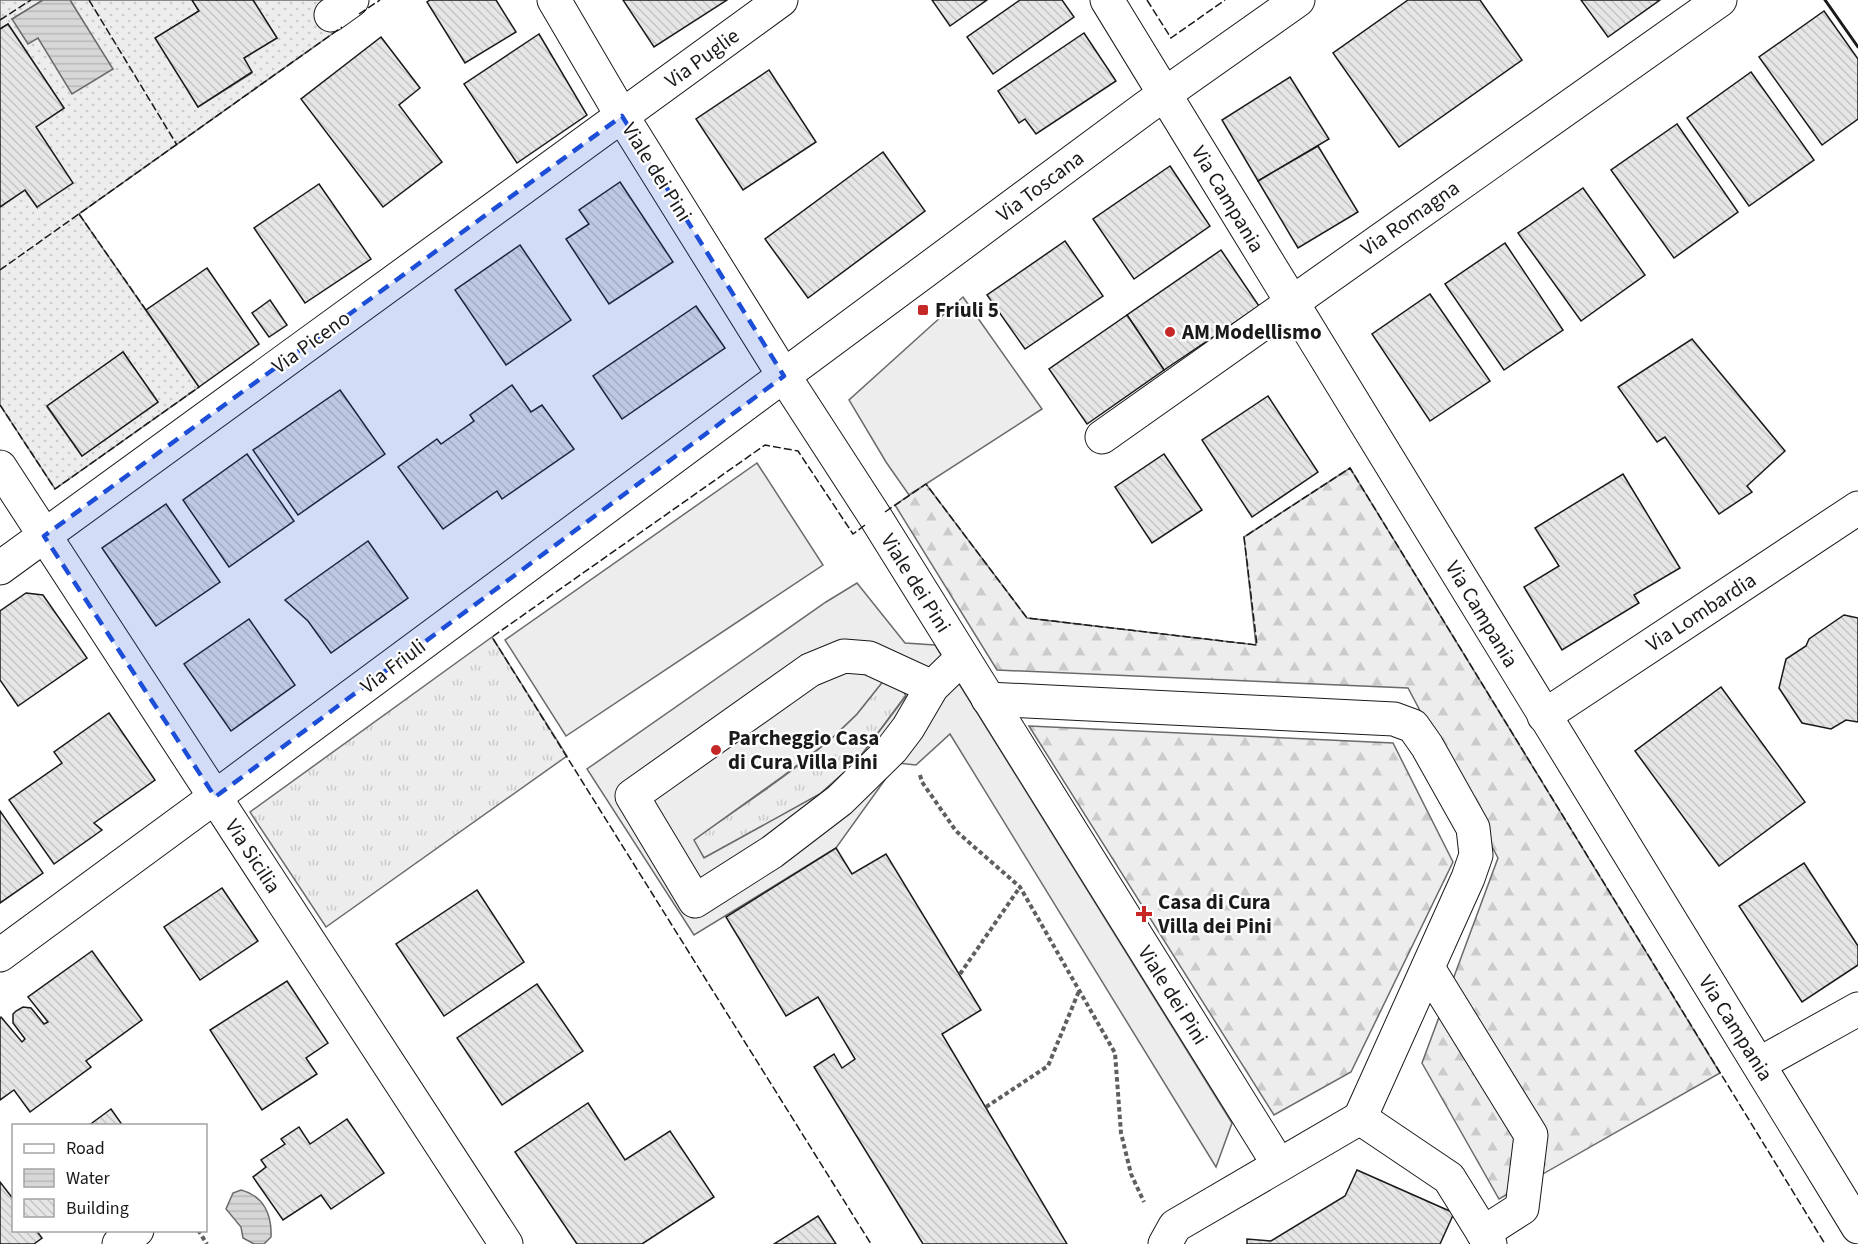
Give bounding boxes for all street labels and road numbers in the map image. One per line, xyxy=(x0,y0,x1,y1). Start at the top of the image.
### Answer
street label: Via Puglie xyxy=(659,21,745,95)
street label: Viale dei Pini xyxy=(615,117,699,227)
street label: Via Campania xyxy=(1184,140,1272,258)
street label: Via Toscana xyxy=(990,143,1090,229)
street label: Via Romagna xyxy=(1354,173,1466,263)
street label: Via Piceno xyxy=(266,303,356,381)
street label: Viale dei Pini xyxy=(874,528,958,638)
street label: Via Campania xyxy=(1438,555,1526,673)
street label: Via Lombardia xyxy=(1640,565,1762,659)
street label: Via Friuli xyxy=(354,631,432,701)
street label: Via Sicilia xyxy=(218,813,288,899)
street label: Viale dei Pini xyxy=(1131,940,1215,1050)
street label: Via Campania xyxy=(1692,969,1780,1087)

